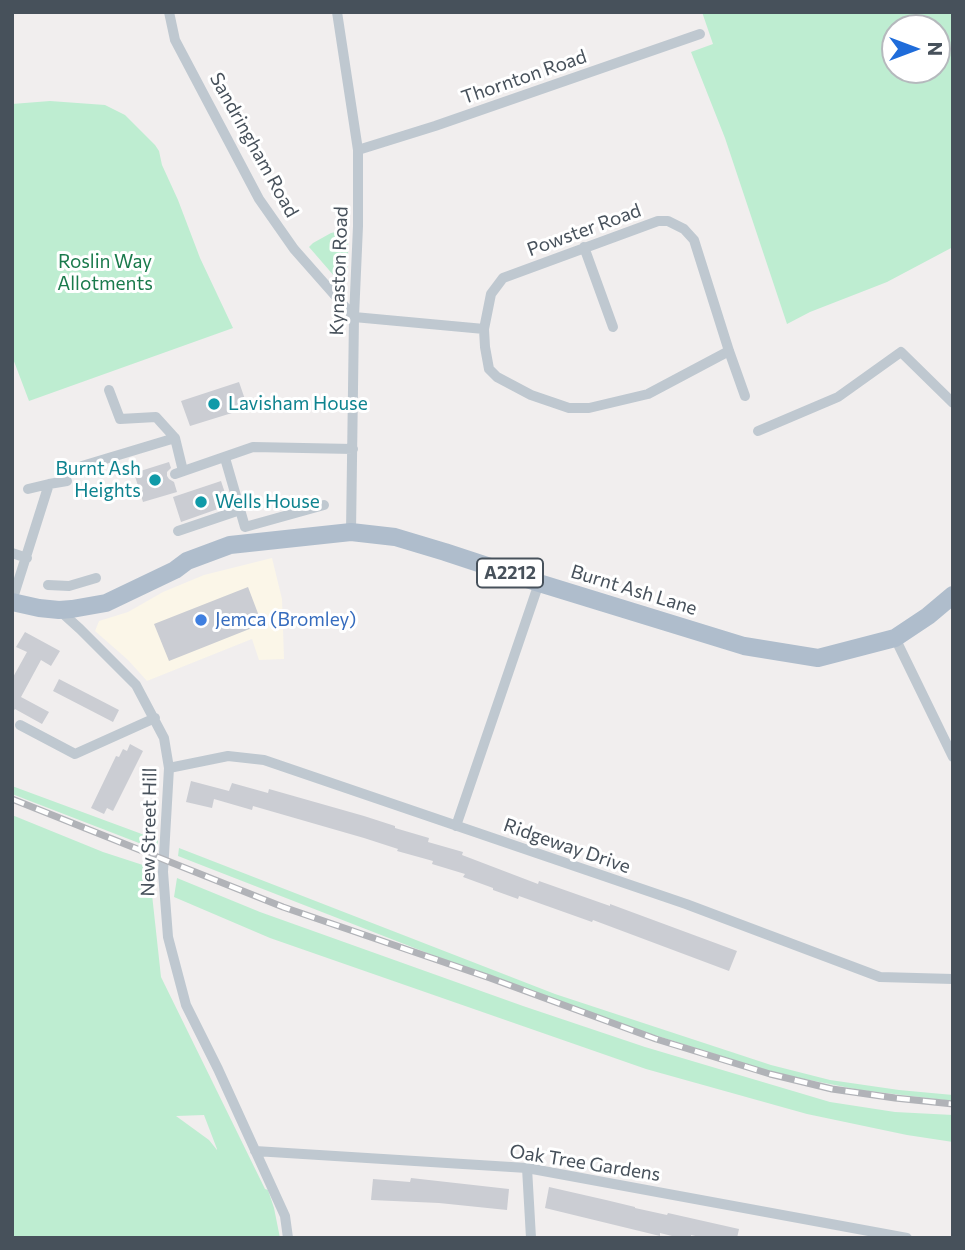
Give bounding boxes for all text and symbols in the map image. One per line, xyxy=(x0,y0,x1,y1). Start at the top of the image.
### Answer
north arrow xyxy=(881,14,951,84)
text: N xyxy=(924,42,947,56)
street label: Thornton Road xyxy=(458,45,590,109)
street label: Sandringham Road xyxy=(205,69,303,221)
street label: Powster Road xyxy=(524,199,644,261)
street label: Kynaston Road xyxy=(325,206,353,336)
park label: Roslin Way Allotments xyxy=(57,251,153,295)
place label: Lavisham House xyxy=(228,393,368,415)
marker: Lavisham House xyxy=(206,396,222,412)
place label: Burnt Ash Heights xyxy=(56,458,141,502)
marker: Burnt Ash Heights xyxy=(147,472,163,488)
place label: Wells House xyxy=(215,491,320,513)
marker: Wells House xyxy=(193,494,209,510)
road number: A2212 xyxy=(477,558,543,588)
street label: Burnt Ash Lane xyxy=(568,560,700,620)
place label: Jemca (Bromley) xyxy=(215,609,356,631)
marker: Jemca (Bromley) xyxy=(193,612,209,628)
street label: New Street Hill xyxy=(136,767,162,897)
street label: Ridgeway Drive xyxy=(501,814,633,878)
street label: Oak Tree Gardens xyxy=(508,1140,662,1186)

